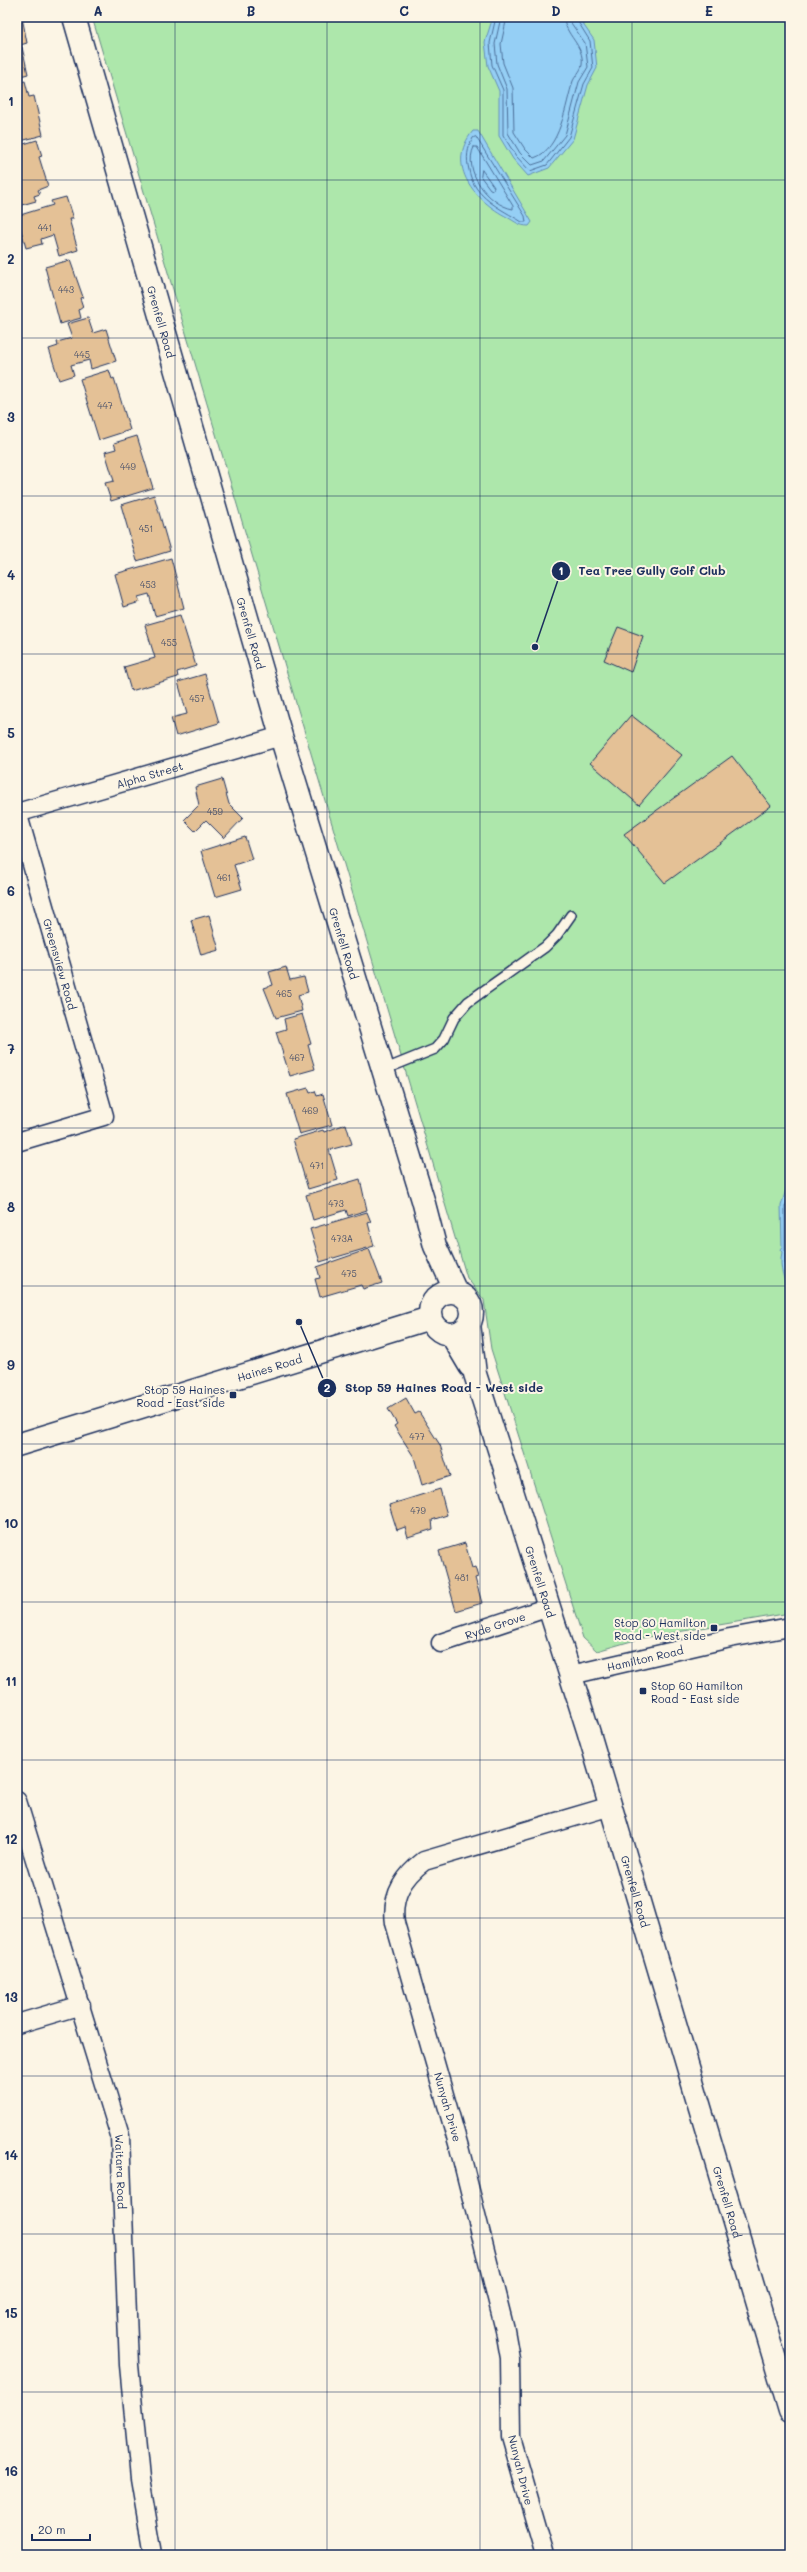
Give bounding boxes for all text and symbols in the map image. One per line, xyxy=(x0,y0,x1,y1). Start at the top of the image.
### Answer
text: A xyxy=(93,2,103,19)
text: B xyxy=(247,2,256,19)
text: C xyxy=(399,2,409,19)
text: D xyxy=(551,2,561,19)
text: E xyxy=(705,2,713,19)
text: 1 xyxy=(8,92,14,109)
house number: 441 xyxy=(38,222,52,233)
text: 2 xyxy=(7,250,15,267)
house number: 443 xyxy=(58,284,74,295)
street label: Grenfell Road xyxy=(144,284,179,359)
house number: 445 xyxy=(74,349,90,360)
house number: 447 xyxy=(97,400,113,411)
text: 3 xyxy=(7,408,15,425)
house number: 449 xyxy=(120,461,137,472)
house number: 451 xyxy=(139,523,153,534)
callout: Tea Tree Gully Golf Club xyxy=(551,559,734,583)
text: 1 xyxy=(558,562,564,578)
text: Tea Tree Gully Golf Club xyxy=(578,562,726,578)
text: 4 xyxy=(7,566,15,583)
house number: 453 xyxy=(140,579,156,590)
street label: Grenfell Road xyxy=(234,595,269,671)
house number: 455 xyxy=(161,637,177,648)
house number: 457 xyxy=(189,693,205,704)
text: 5 xyxy=(7,724,15,741)
street label: Alpha Street xyxy=(114,757,185,791)
house number: 459 xyxy=(207,806,224,817)
house number: 461 xyxy=(217,872,231,883)
text: 6 xyxy=(7,882,15,899)
street label: Grenfell Road xyxy=(326,906,362,981)
street label: Greensview Road xyxy=(40,917,81,1011)
house number: 465 xyxy=(276,988,292,999)
text: 7 xyxy=(7,1040,15,1057)
house number: 467 xyxy=(289,1052,305,1063)
house number: 469 xyxy=(302,1105,319,1116)
house number: 471 xyxy=(310,1160,324,1171)
text: 8 xyxy=(7,1198,15,1215)
house number: 473 xyxy=(328,1198,344,1209)
house number: 473A xyxy=(331,1233,353,1244)
house number: 475 xyxy=(341,1268,357,1279)
street label: Haines Road xyxy=(235,1350,304,1384)
text: 9 xyxy=(7,1356,15,1373)
callout: Stop 59 Haines Road - West side xyxy=(317,1376,551,1400)
text: 2 xyxy=(324,1379,331,1395)
text: Stop 59 Haines Road - West side xyxy=(345,1379,543,1395)
place label: Stop 59 Haines Road - East side xyxy=(137,1382,225,1410)
marker: Stop 59 Haines Road - East side xyxy=(228,1390,238,1400)
house number: 477 xyxy=(409,1431,425,1442)
house number: 479 xyxy=(410,1505,426,1516)
text: 10 xyxy=(4,1514,18,1531)
street label: Grenfell Road xyxy=(522,1544,559,1619)
house number: 481 xyxy=(455,1572,469,1583)
street label: Ryde Grove xyxy=(463,1608,528,1642)
place label: Stop 60 Hamilton Road - West side xyxy=(614,1615,706,1643)
marker: Stop 60 Hamilton Road - West side xyxy=(709,1623,719,1633)
street label: Hamilton Road xyxy=(605,1642,685,1674)
text: 11 xyxy=(5,1672,17,1689)
place label: Stop 60 Hamilton Road - East side xyxy=(651,1678,743,1706)
marker: Stop 60 Hamilton Road - East side xyxy=(638,1686,648,1696)
text: 12 xyxy=(4,1830,18,1847)
street label: Grenfell Road xyxy=(618,1853,654,1929)
text: 13 xyxy=(4,1988,18,2005)
street label: Nunyah Drive xyxy=(431,2071,465,2144)
street label: Waitara Road xyxy=(112,2134,130,2209)
text: 14 xyxy=(4,2146,18,2163)
street label: Grenfell Road xyxy=(710,2164,746,2240)
text: 15 xyxy=(4,2304,18,2321)
street label: Nunyah Drive xyxy=(505,2433,537,2507)
text: 16 xyxy=(4,2462,18,2479)
scale bar xyxy=(32,2516,90,2542)
text: 20 m xyxy=(38,2521,66,2537)

